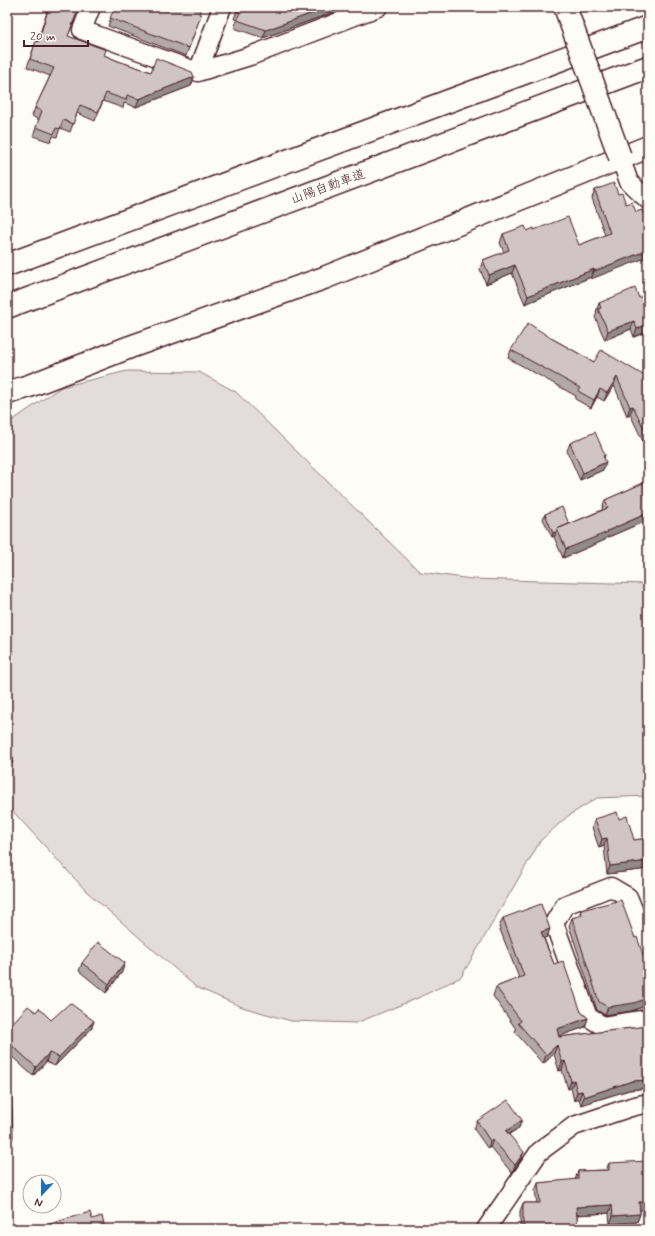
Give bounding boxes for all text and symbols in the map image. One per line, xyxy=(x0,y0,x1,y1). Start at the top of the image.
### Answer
scale bar xyxy=(24,22,88,48)
text: 20 m xyxy=(30,29,56,45)
street label: 山陽自動車道 xyxy=(288,166,368,208)
north arrow xyxy=(22,1174,62,1214)
text: N xyxy=(33,1194,45,1210)

